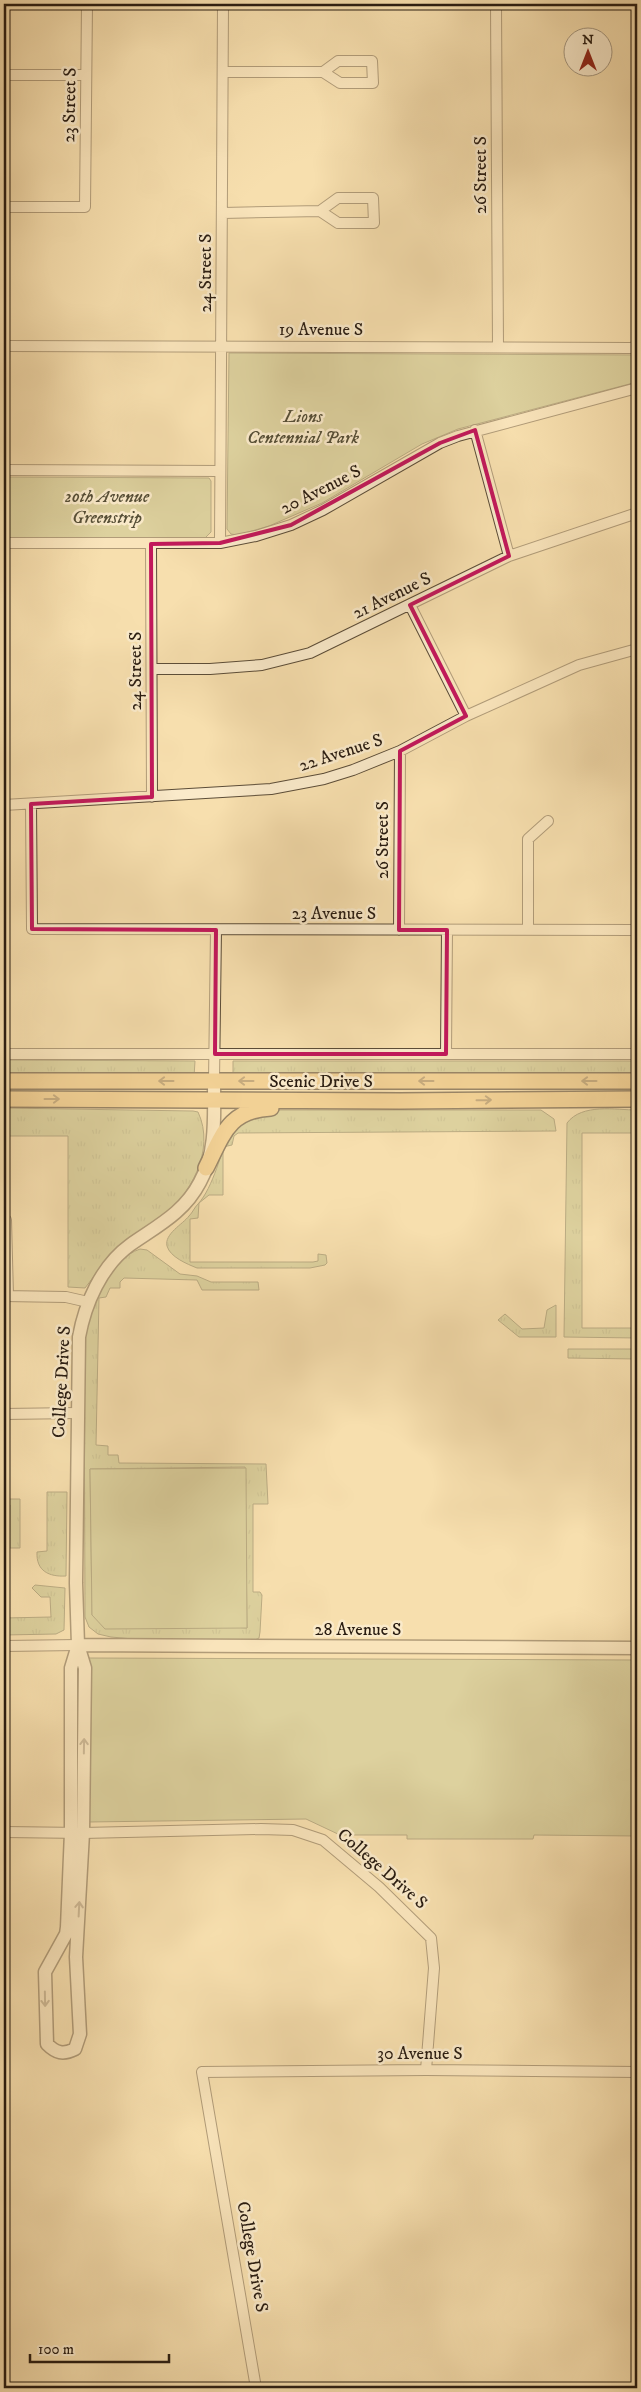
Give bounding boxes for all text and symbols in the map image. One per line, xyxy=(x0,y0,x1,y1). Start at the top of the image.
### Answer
north arrow xyxy=(564,28,614,78)
text: N xyxy=(582,31,594,49)
street label: 23 Street S xyxy=(58,67,82,143)
street label: 26 Street S xyxy=(470,136,492,214)
street label: 24 Street S xyxy=(195,234,217,312)
street label: 19 Avenue S xyxy=(279,319,363,341)
park label: Lions Centennial Park xyxy=(247,406,359,449)
street label: 20 Avenue S xyxy=(277,460,365,520)
park label: 20th Avenue Greenstrip xyxy=(65,486,150,529)
street label: 21 Avenue S xyxy=(349,568,435,624)
street label: 24 Street S xyxy=(125,632,147,710)
street label: 22 Avenue S xyxy=(296,729,386,777)
street label: 26 Street S xyxy=(372,801,394,879)
street label: 23 Avenue S xyxy=(292,903,376,925)
street label: Scenic Drive S xyxy=(269,1071,373,1093)
one-way arrow xyxy=(158,1076,174,1086)
one-way arrow xyxy=(238,1076,254,1086)
one-way arrow xyxy=(418,1076,434,1086)
one-way arrow xyxy=(581,1076,597,1086)
one-way arrow xyxy=(44,1094,60,1104)
one-way arrow xyxy=(476,1095,492,1105)
street label: College Drive S xyxy=(48,1325,76,1439)
street label: 28 Avenue S xyxy=(315,1619,401,1641)
one-way arrow xyxy=(79,1739,89,1755)
street label: College Drive S xyxy=(332,1824,432,1914)
one-way arrow xyxy=(75,1901,84,1917)
one-way arrow xyxy=(40,1990,50,2007)
street label: 30 Avenue S xyxy=(377,2043,463,2065)
street label: College Drive S xyxy=(231,2200,273,2314)
scale bar xyxy=(30,2332,169,2364)
text: 100 m xyxy=(38,2340,74,2359)

